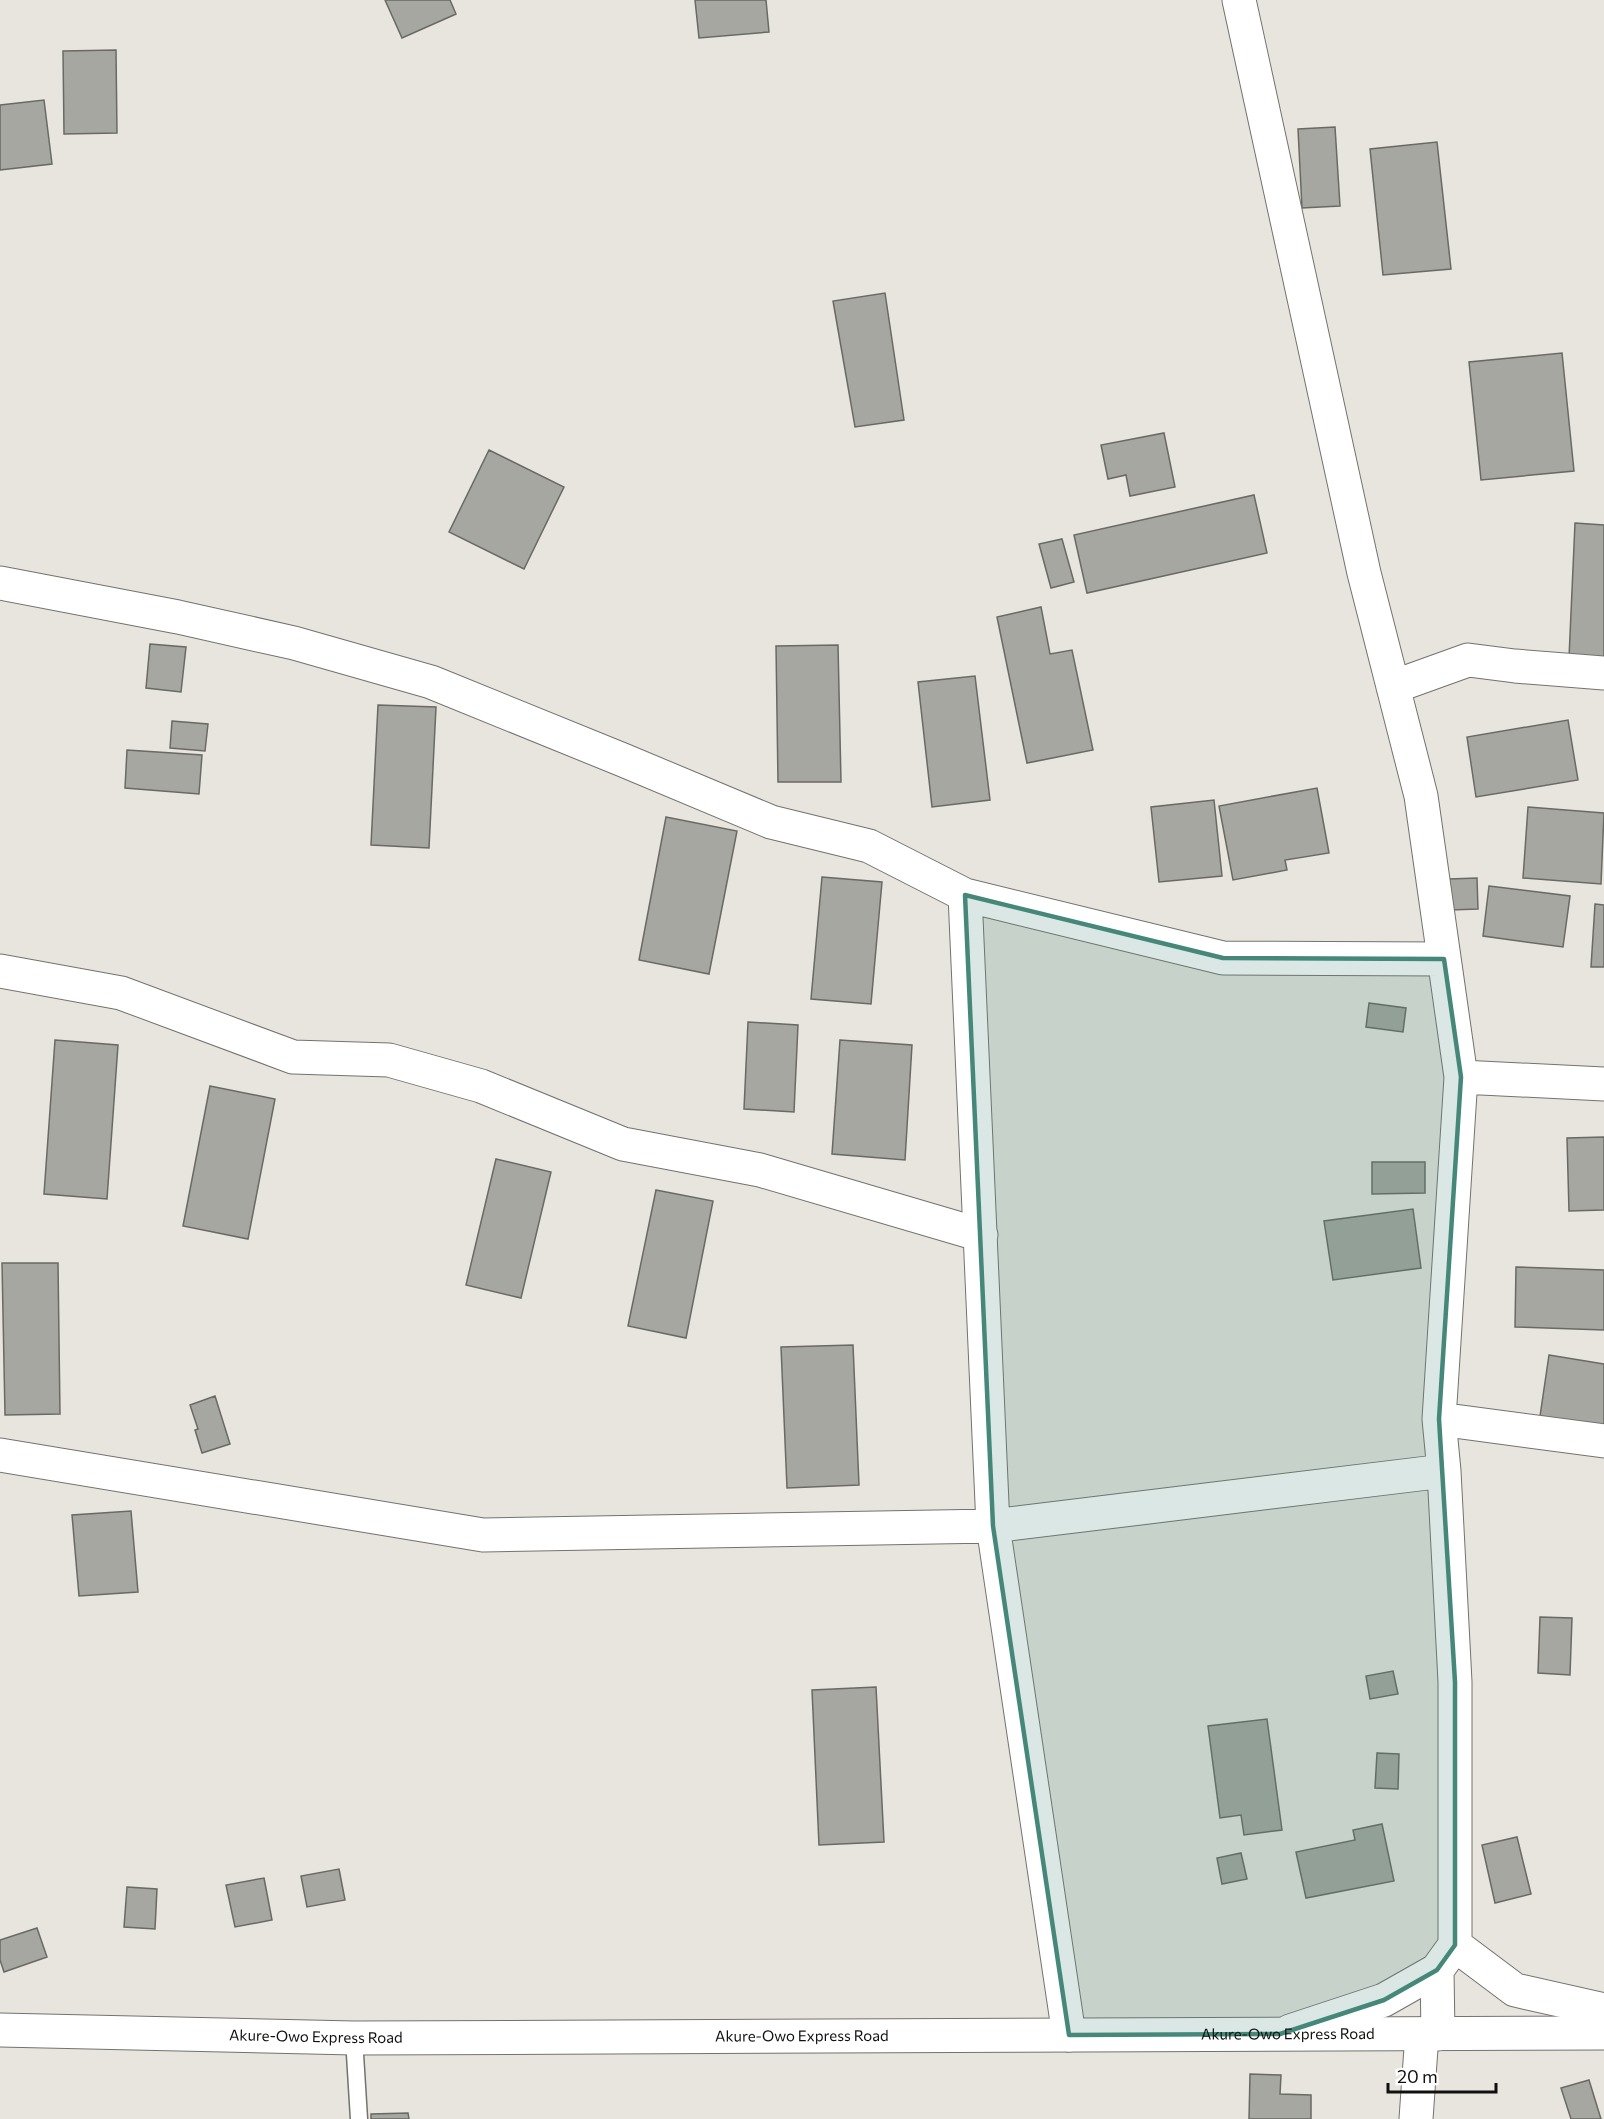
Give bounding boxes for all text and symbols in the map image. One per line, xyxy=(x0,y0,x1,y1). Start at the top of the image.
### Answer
street label: Akure-Owo Express Road xyxy=(1201,2024,1375,2043)
street label: Akure-Owo Express Road xyxy=(229,2025,403,2046)
street label: Akure-Owo Express Road xyxy=(715,2026,889,2045)
scale bar xyxy=(1388,2056,1496,2094)
text: 20 m xyxy=(1397,2065,1438,2087)

